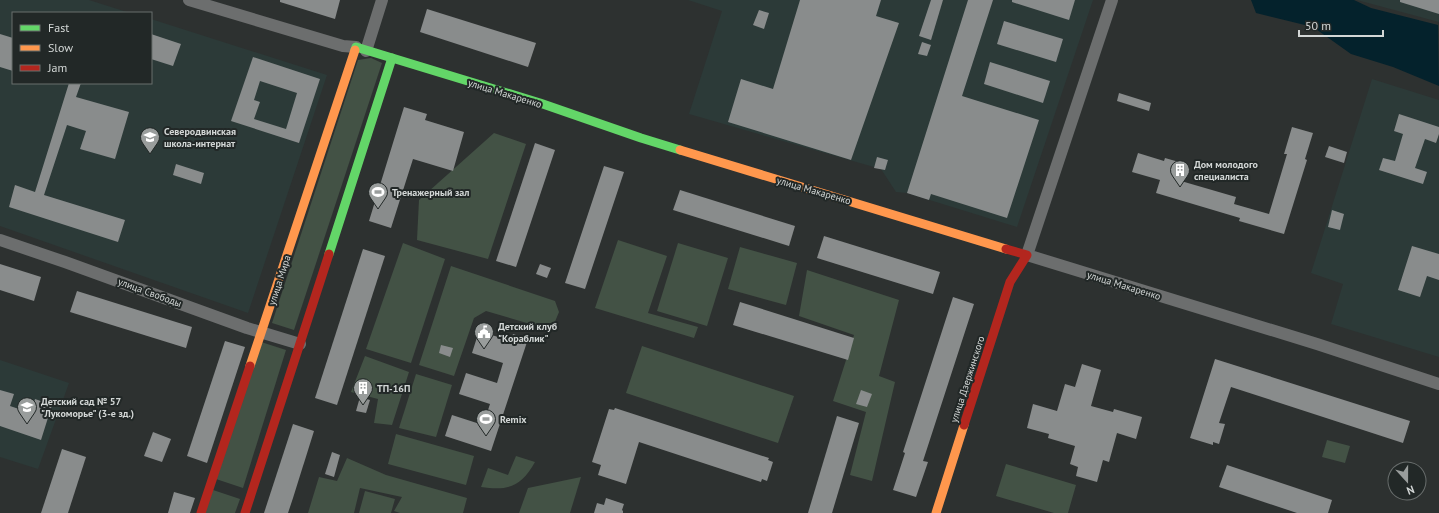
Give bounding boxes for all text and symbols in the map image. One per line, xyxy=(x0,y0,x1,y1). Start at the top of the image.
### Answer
legend xyxy=(12,12,152,84)
scale bar xyxy=(1299,12,1383,38)
text: 50 m xyxy=(1305,18,1331,33)
text: Fast xyxy=(48,20,69,35)
text: Slow xyxy=(48,40,73,55)
text: Jam xyxy=(47,60,67,75)
street label: улица Макаренко xyxy=(466,76,543,111)
place label: Северодвинская школа-интернат xyxy=(164,125,236,150)
school or university icon: Северодвинская школа-интернат xyxy=(139,126,161,154)
place label: Дом молодого специалиста xyxy=(1194,158,1259,183)
building icon: Дом молодого специалиста xyxy=(1169,159,1191,187)
street label: улица Макаренко xyxy=(775,174,852,207)
sports icon: Тренажерный зал xyxy=(367,181,389,209)
place label: Тренажерный зал xyxy=(392,186,469,199)
street label: улица Мира xyxy=(265,253,294,307)
street label: улица Макаренко xyxy=(1085,268,1162,303)
street label: улица Свободы xyxy=(116,275,183,310)
place label: Детский клуб "Кораблик" xyxy=(498,320,558,345)
public building icon: Детский клуб "Кораблик" xyxy=(473,321,495,349)
street label: улица Дзержинского xyxy=(947,334,988,424)
building icon: ТП-16П xyxy=(352,377,374,405)
place label: ТП-16П xyxy=(377,382,410,395)
place label: Детский сад № 57 "Лукоморье" (3-е зд.) xyxy=(41,395,134,420)
school or university icon: Детский сад № 57 "Лукоморье" (3-е зд.) xyxy=(16,396,38,424)
sports icon: Remix xyxy=(475,408,497,436)
place label: Remix xyxy=(500,413,527,426)
north arrow xyxy=(1387,461,1427,501)
text: N xyxy=(1405,483,1416,498)

